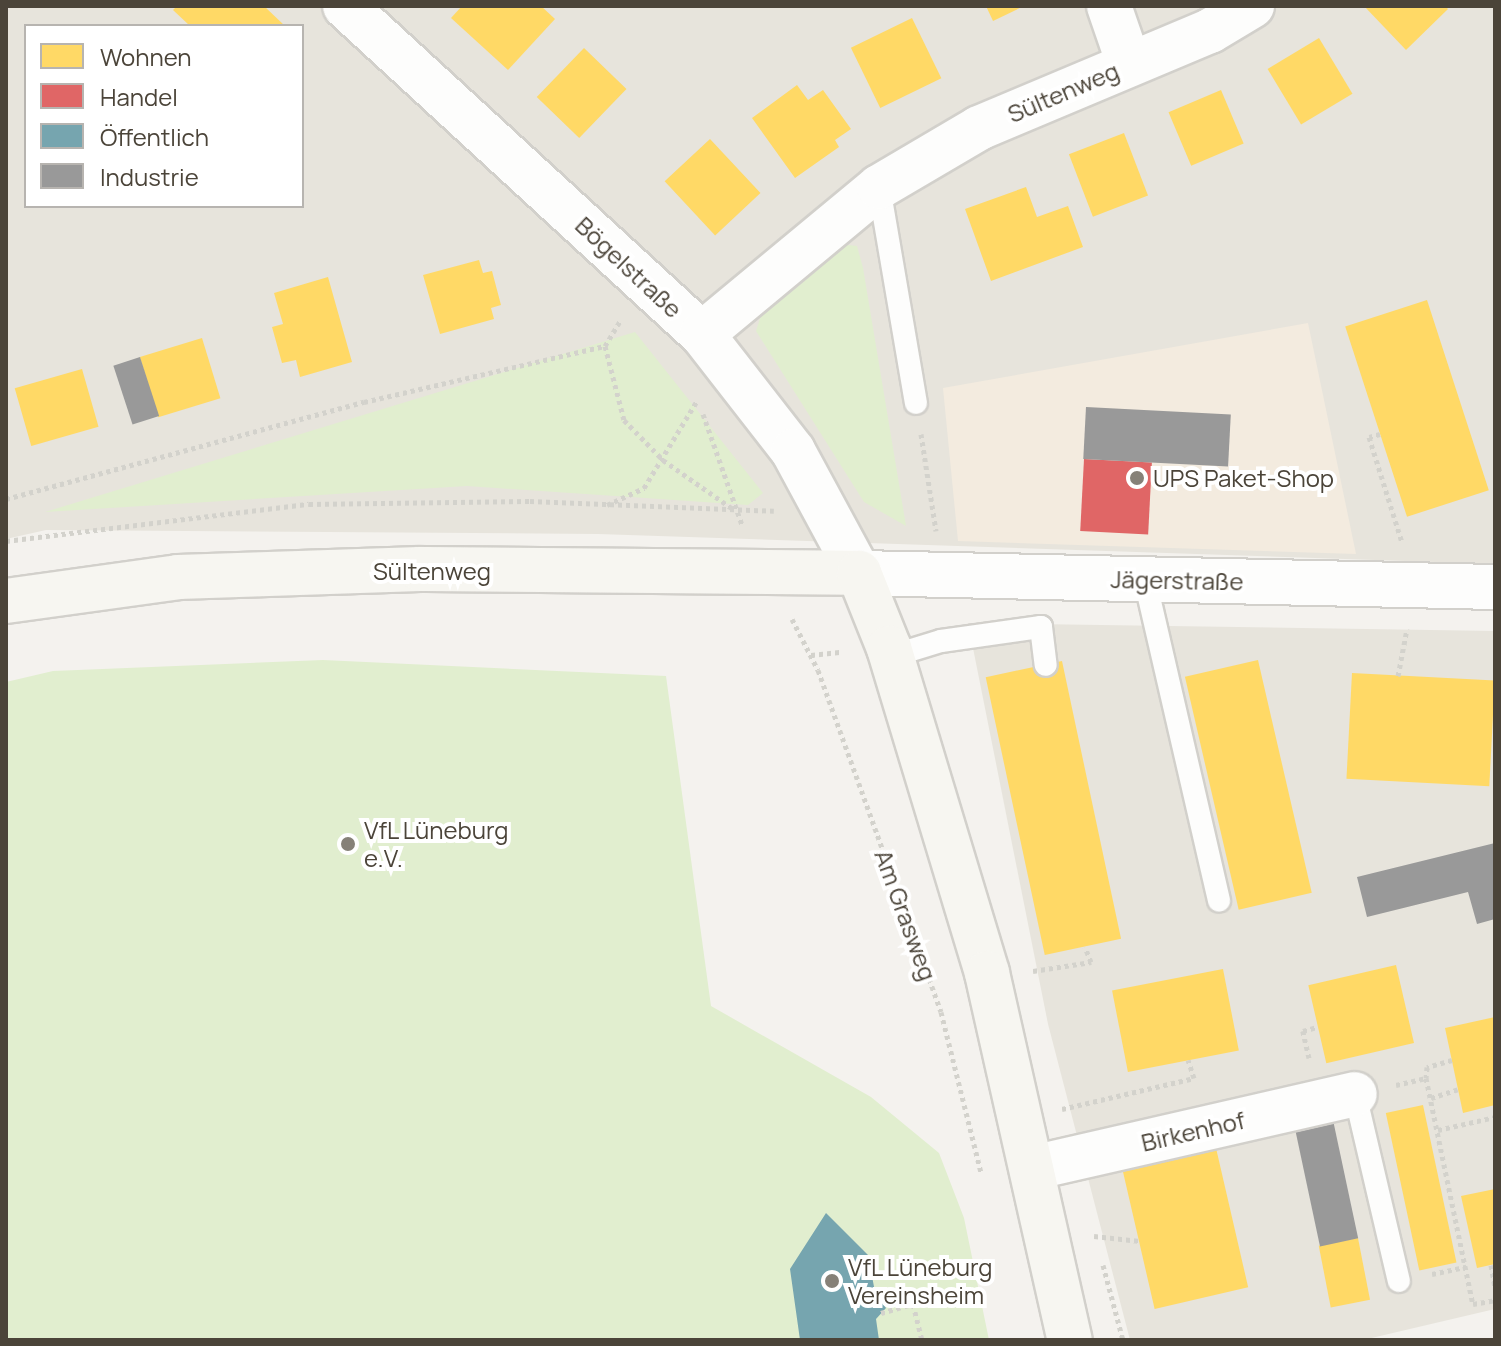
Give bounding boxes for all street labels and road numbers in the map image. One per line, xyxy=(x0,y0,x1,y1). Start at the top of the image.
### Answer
street label: Sültenweg xyxy=(1003,56,1123,128)
street label: Bögelstraße xyxy=(570,210,688,324)
street label: Sültenweg xyxy=(373,557,491,585)
street label: Jägerstraße xyxy=(1110,564,1244,596)
street label: Am Grasweg xyxy=(869,846,943,984)
street label: Birkenhof xyxy=(1138,1105,1248,1157)

